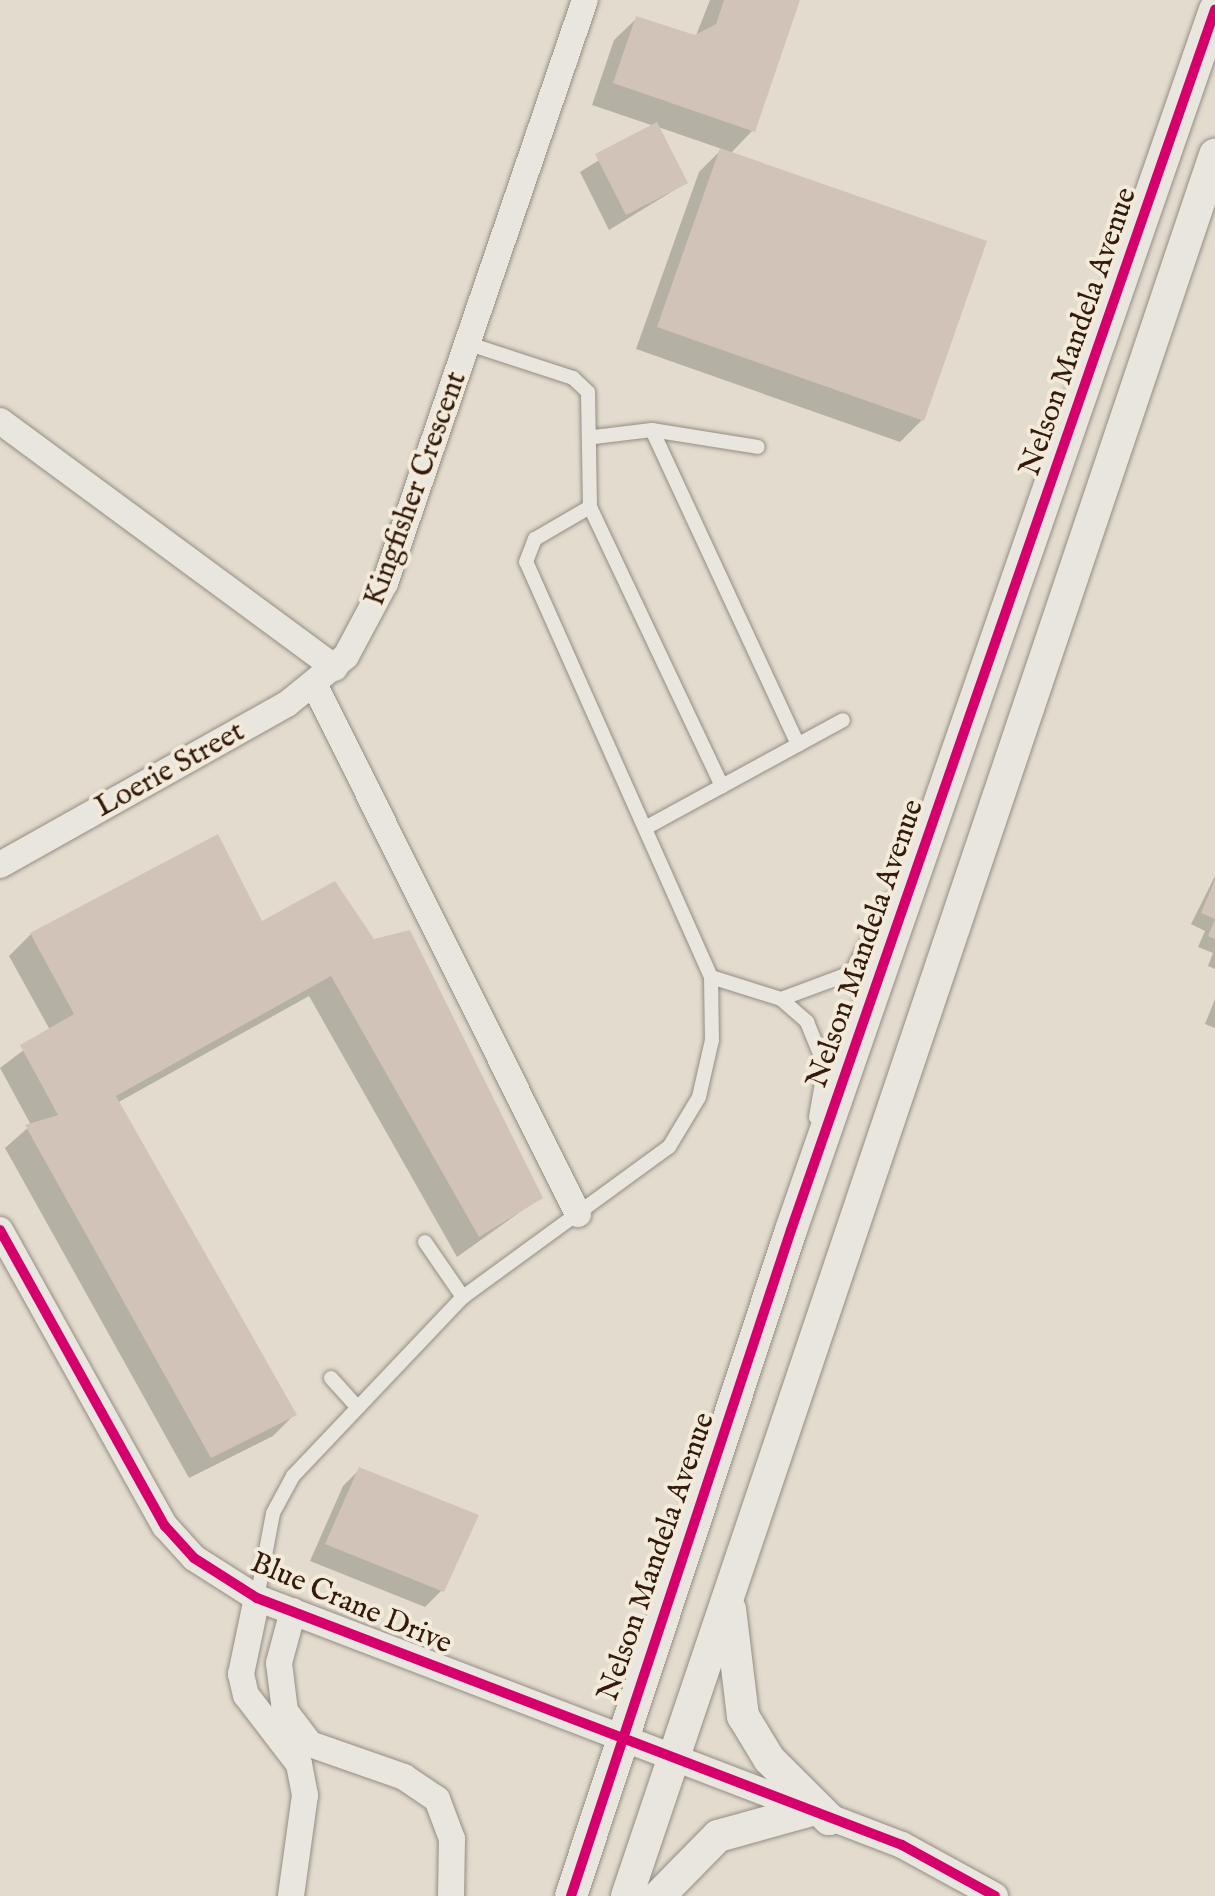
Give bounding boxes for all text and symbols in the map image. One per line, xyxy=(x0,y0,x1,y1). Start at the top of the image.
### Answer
street label: Nelson Mandela Avenue xyxy=(1013,183,1145,481)
street label: Kingfisher Crescent xyxy=(357,367,475,611)
street label: Loerie Street xyxy=(89,714,251,826)
street label: Nelson Mandela Avenue xyxy=(800,795,932,1093)
street label: Nelson Mandela Avenue xyxy=(591,1408,723,1706)
street label: Blue Crane Drive xyxy=(245,1545,457,1663)

